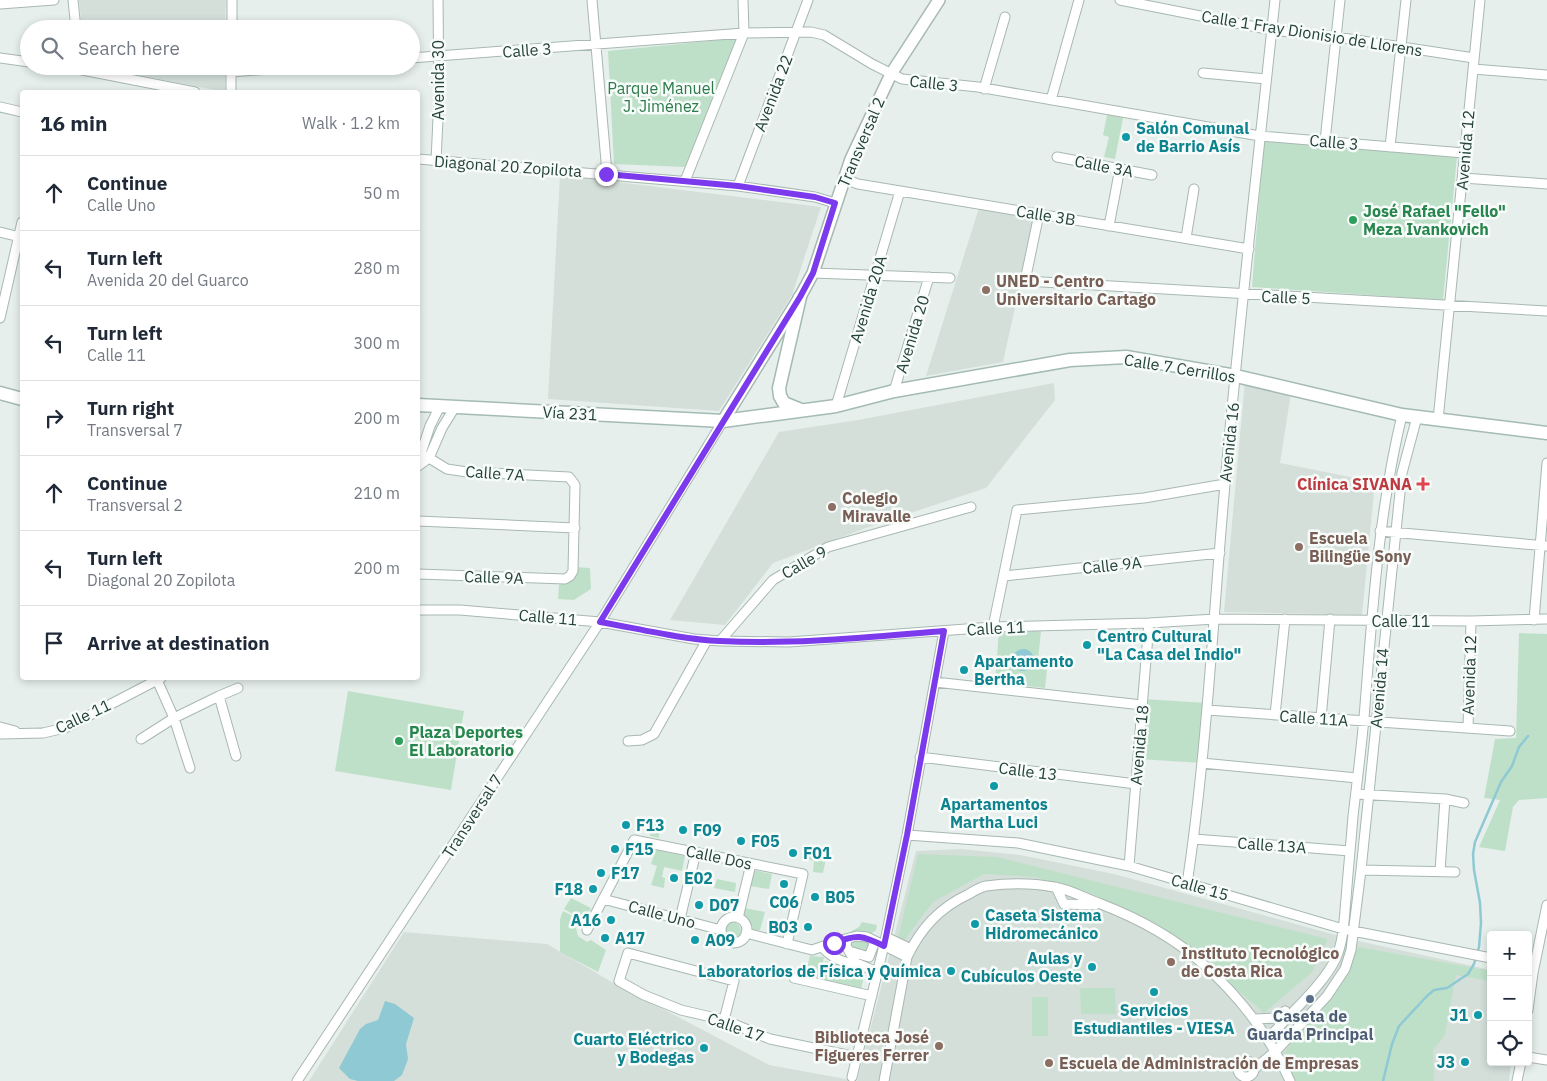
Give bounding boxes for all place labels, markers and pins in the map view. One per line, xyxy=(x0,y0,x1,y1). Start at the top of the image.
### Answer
place label: Salón Comunal de Barrio Asís xyxy=(1136,118,1249,156)
marker: Salón Comunal de Barrio Asís xyxy=(1120,131,1132,143)
place label: José Rafael "Fello" Meza Ivankovich xyxy=(1363,201,1506,239)
marker: José Rafael "Fello" Meza Ivankovich xyxy=(1347,214,1359,226)
place label: UNED - Centro Universitario Cartago xyxy=(996,271,1156,309)
marker: UNED - Centro Universitario Cartago xyxy=(980,284,992,296)
place label: Clínica SIVANA xyxy=(1297,474,1412,494)
marker: Clínica SIVANA xyxy=(1416,477,1430,491)
place label: Colegio Miravalle xyxy=(842,488,911,526)
marker: Colegio Miravalle xyxy=(826,501,838,513)
place label: Escuela Bilingüe Sony xyxy=(1309,528,1412,566)
marker: Escuela Bilingüe Sony xyxy=(1293,541,1305,553)
place label: Centro Cultural "La Casa del Indio" xyxy=(1097,626,1241,664)
marker: Centro Cultural "La Casa del Indio" xyxy=(1081,639,1093,651)
place label: Apartamento Bertha xyxy=(974,651,1073,689)
marker: Apartamento Bertha xyxy=(958,664,970,676)
place label: Plaza Deportes El Laboratorio xyxy=(409,722,523,760)
marker: Plaza Deportes El Laboratorio xyxy=(393,735,405,747)
marker: Apartamentos Martha Luci xyxy=(988,780,1000,792)
place label: Apartamentos Martha Luci xyxy=(940,794,1048,832)
place label: F13 xyxy=(636,815,665,835)
marker: F13 xyxy=(620,819,632,831)
place label: F09 xyxy=(693,820,722,840)
marker: F09 xyxy=(677,824,689,836)
place label: F05 xyxy=(751,831,780,851)
marker: F05 xyxy=(735,835,747,847)
place label: F15 xyxy=(625,839,654,859)
marker: F15 xyxy=(609,843,621,855)
place label: F01 xyxy=(803,843,832,863)
marker: F01 xyxy=(787,847,799,859)
place label: F17 xyxy=(611,863,640,883)
marker: F17 xyxy=(595,867,607,879)
place label: E02 xyxy=(684,868,713,888)
marker: E02 xyxy=(668,872,680,884)
marker: C06 xyxy=(778,878,790,890)
place label: F18 xyxy=(554,879,583,899)
marker: F18 xyxy=(587,883,599,895)
place label: B05 xyxy=(825,887,855,907)
marker: B05 xyxy=(809,891,821,903)
place label: C06 xyxy=(769,892,799,912)
place label: D07 xyxy=(709,895,739,915)
marker: D07 xyxy=(693,899,705,911)
place label: Caseta Sistema Hidromecánico xyxy=(985,905,1102,943)
place label: A16 xyxy=(571,910,601,930)
marker: A16 xyxy=(605,914,617,926)
place label: B03 xyxy=(768,917,798,937)
marker: Caseta Sistema Hidromecánico xyxy=(969,918,981,930)
marker: B03 xyxy=(802,921,814,933)
place label: A17 xyxy=(615,928,645,948)
place label: A09 xyxy=(705,930,735,950)
marker: A17 xyxy=(599,932,611,944)
marker: A09 xyxy=(689,934,701,946)
place label: Instituto Tecnológico de Costa Rica xyxy=(1181,943,1339,981)
place label: Aulas y Cubículos Oeste xyxy=(961,948,1082,986)
marker: Instituto Tecnológico de Costa Rica xyxy=(1165,956,1177,968)
place label: Laboratorios de Física y Química xyxy=(698,961,941,981)
marker: Aulas y Cubículos Oeste xyxy=(1086,961,1098,973)
marker: Laboratorios de Física y Química xyxy=(945,965,957,977)
marker: Servicios Estudiantiles - VIESA xyxy=(1148,986,1160,998)
marker: Caseta de Guarda Principal xyxy=(1304,993,1316,1005)
place label: Servicios Estudiantiles - VIESA xyxy=(1074,1000,1234,1038)
place label: J1 xyxy=(1449,1005,1468,1025)
place label: Caseta de Guarda Principal xyxy=(1247,1006,1373,1044)
marker: J1 xyxy=(1472,1009,1484,1021)
place label: Biblioteca José Figueres Ferrer xyxy=(814,1027,930,1065)
place label: Cuarto Eléctrico y Bodegas xyxy=(573,1029,694,1067)
marker: Biblioteca José Figueres Ferrer xyxy=(933,1040,945,1052)
marker: Cuarto Eléctrico y Bodegas xyxy=(698,1042,710,1054)
place label: J3 xyxy=(1436,1052,1455,1072)
place label: Escuela de Administración de Empresas xyxy=(1059,1053,1359,1073)
marker: J3 xyxy=(1459,1056,1471,1068)
marker: Escuela de Administración de Empresas xyxy=(1043,1057,1055,1069)

